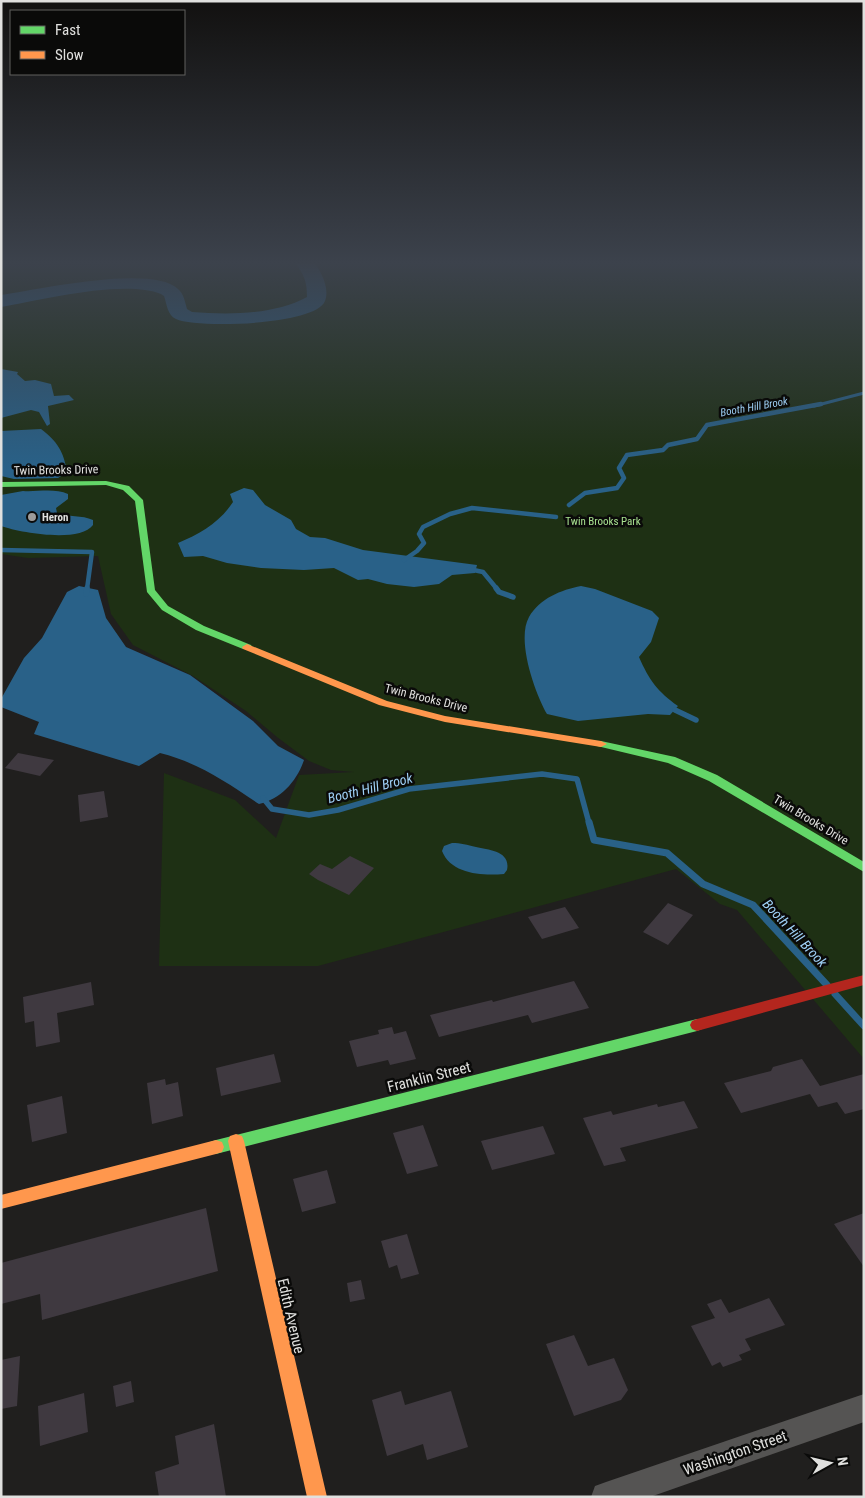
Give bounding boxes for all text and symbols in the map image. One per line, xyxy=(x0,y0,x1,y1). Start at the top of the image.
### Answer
legend xyxy=(10,10,185,75)
text: Fast xyxy=(55,21,80,39)
text: Slow xyxy=(55,46,84,64)
water label: Booth Hill Brook xyxy=(719,395,789,419)
street label: Twin Brooks Drive xyxy=(14,462,99,478)
marker: Heron xyxy=(26,511,38,523)
place label: Heron xyxy=(42,511,68,524)
park label: Twin Brooks Park xyxy=(565,515,641,528)
street label: Twin Brooks Drive xyxy=(383,681,469,715)
water label: Booth Hill Brook xyxy=(326,770,415,806)
street label: Twin Brooks Drive xyxy=(771,792,851,848)
water label: Booth Hill Brook xyxy=(760,896,831,971)
street label: Franklin Street xyxy=(385,1058,473,1096)
street label: Edith Avenue xyxy=(274,1277,308,1355)
street label: Washington Street xyxy=(681,1427,789,1479)
north arrow xyxy=(805,1438,855,1488)
text: N xyxy=(834,1456,851,1467)

